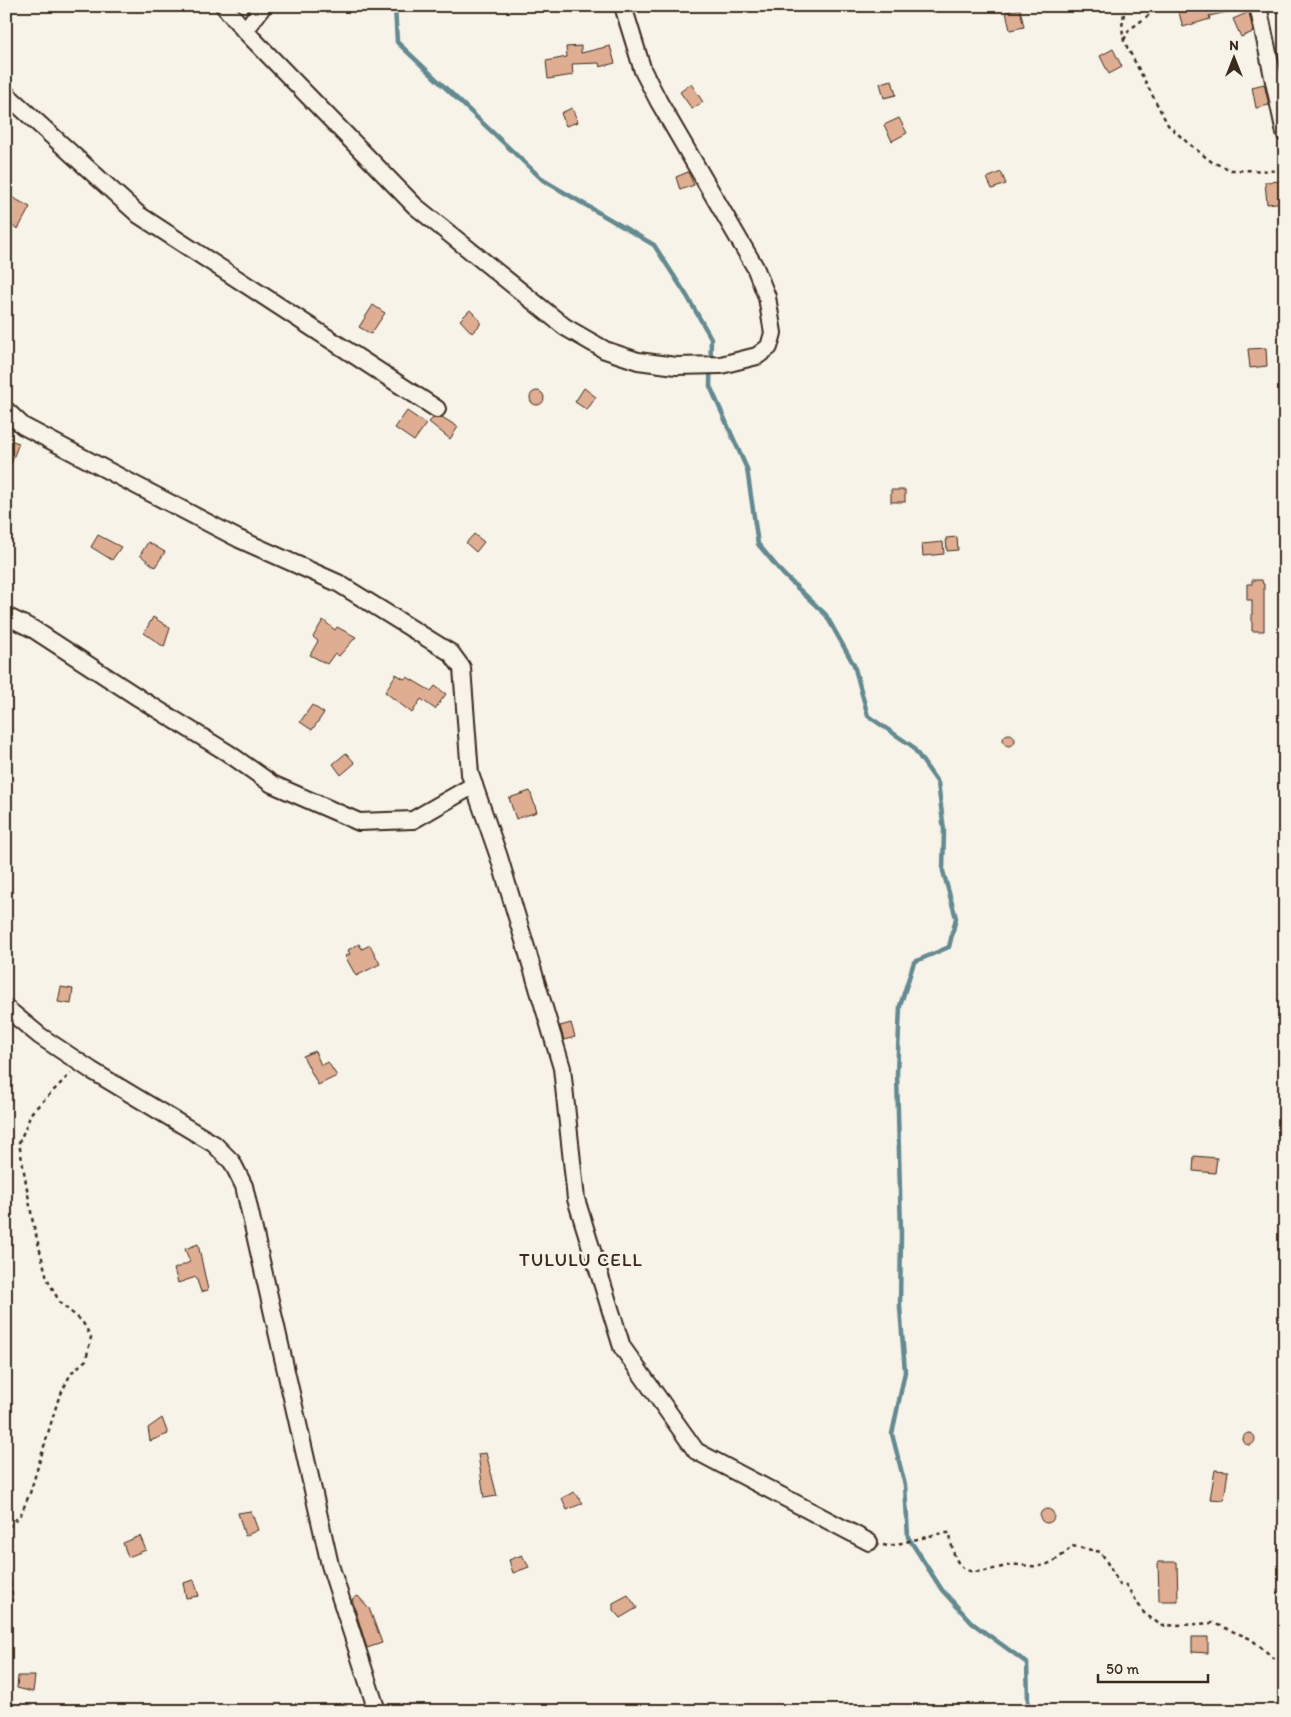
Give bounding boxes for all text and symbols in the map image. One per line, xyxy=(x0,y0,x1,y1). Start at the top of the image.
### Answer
north arrow xyxy=(1208,32,1258,82)
text: N xyxy=(1229,37,1239,54)
district label: TULULU CELL xyxy=(519,1248,643,1271)
scale bar xyxy=(1098,1652,1208,1684)
text: 50 m xyxy=(1106,1660,1139,1678)

